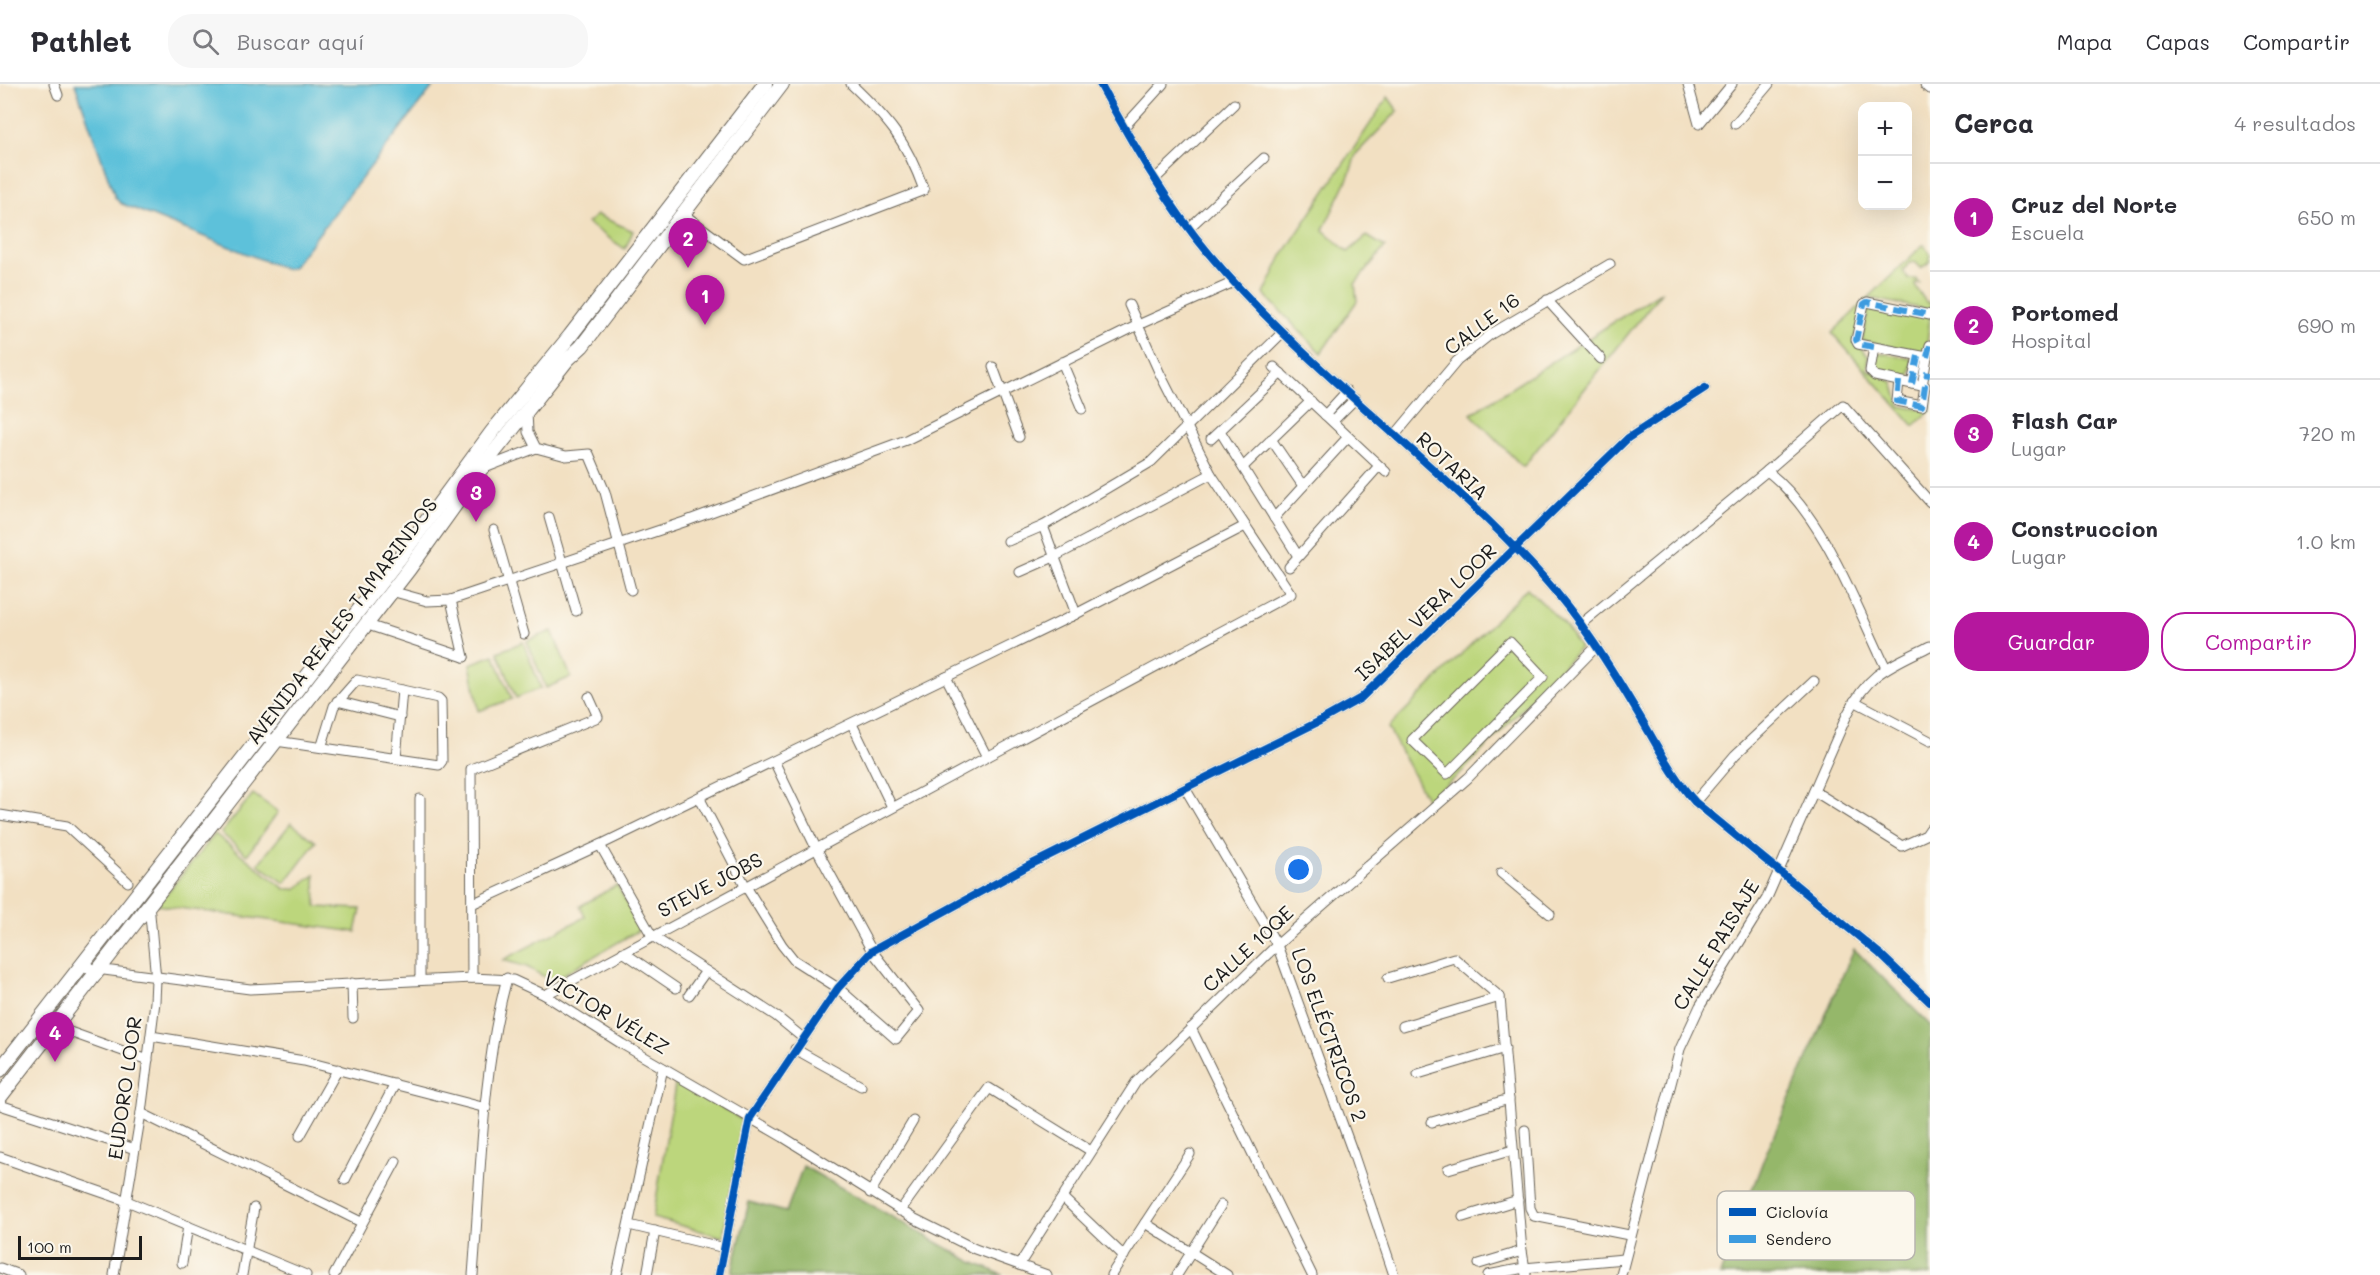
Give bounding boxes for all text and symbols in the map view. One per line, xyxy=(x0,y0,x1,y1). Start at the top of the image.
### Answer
search box xyxy=(168,14,588,68)
text: Pathlet xyxy=(30,23,132,59)
icon: search xyxy=(189,25,222,58)
text: Buscar aquí xyxy=(237,27,365,56)
text: Mapa xyxy=(2057,28,2113,55)
text: Capas xyxy=(2146,28,2210,55)
text: Compartir xyxy=(2243,28,2350,55)
map controls xyxy=(1858,102,1912,210)
button: + xyxy=(1858,102,1912,156)
text: Cerca xyxy=(1954,106,2034,140)
text: 4 resultados xyxy=(2234,110,2356,136)
button: − xyxy=(1858,156,1912,210)
text: Cruz del Norte xyxy=(2011,190,2177,219)
text: 1 xyxy=(1969,204,1978,230)
text: 650 m xyxy=(2298,204,2356,230)
pin: 2 xyxy=(668,218,708,268)
text: Escuela xyxy=(2011,219,2085,245)
pin: 1 xyxy=(686,276,724,325)
street label: CALLE 16 xyxy=(1438,286,1524,360)
text: Portomed xyxy=(2011,298,2118,327)
text: 2 xyxy=(1968,312,1979,338)
text: 690 m xyxy=(2297,312,2356,338)
text: Hospital xyxy=(2011,327,2092,353)
text: Flash Car xyxy=(2011,406,2118,435)
text: 3 xyxy=(1968,420,1980,446)
text: 720 m xyxy=(2299,420,2356,446)
street label: ROTARIA xyxy=(1411,425,1494,505)
text: Lugar xyxy=(2011,435,2067,461)
pin: 3 xyxy=(456,472,496,522)
street label: AVENIDA REALES TAMARINDOS xyxy=(240,492,443,749)
text: Construccion xyxy=(2011,514,2158,543)
text: 4 xyxy=(1967,528,1980,554)
text: 1.0 km xyxy=(2296,528,2356,554)
street label: ISABEL VERA LOOR xyxy=(1349,537,1502,686)
text: Lugar xyxy=(2011,543,2067,569)
button: Guardar xyxy=(1954,612,2149,671)
button: Compartir xyxy=(2161,612,2356,671)
street label: STEVE JOBS xyxy=(653,846,766,923)
your location xyxy=(1284,855,1313,884)
street label: CALLE PAISAJE xyxy=(1666,874,1764,1015)
street label: CALLE 10QE xyxy=(1196,899,1298,997)
street label: LOS ELÉCTRICOS 2 xyxy=(1286,944,1374,1125)
street label: VICTOR VÉLEZ xyxy=(539,964,674,1060)
pin: 4 xyxy=(36,1012,74,1062)
street label: EUDORO LOOR xyxy=(101,1015,147,1161)
legend xyxy=(1717,1191,1915,1260)
text: Ciclovía xyxy=(1766,1201,1829,1222)
text: Sendero xyxy=(1766,1228,1831,1249)
scale bar xyxy=(18,1233,142,1260)
text: 100 m xyxy=(27,1236,72,1257)

